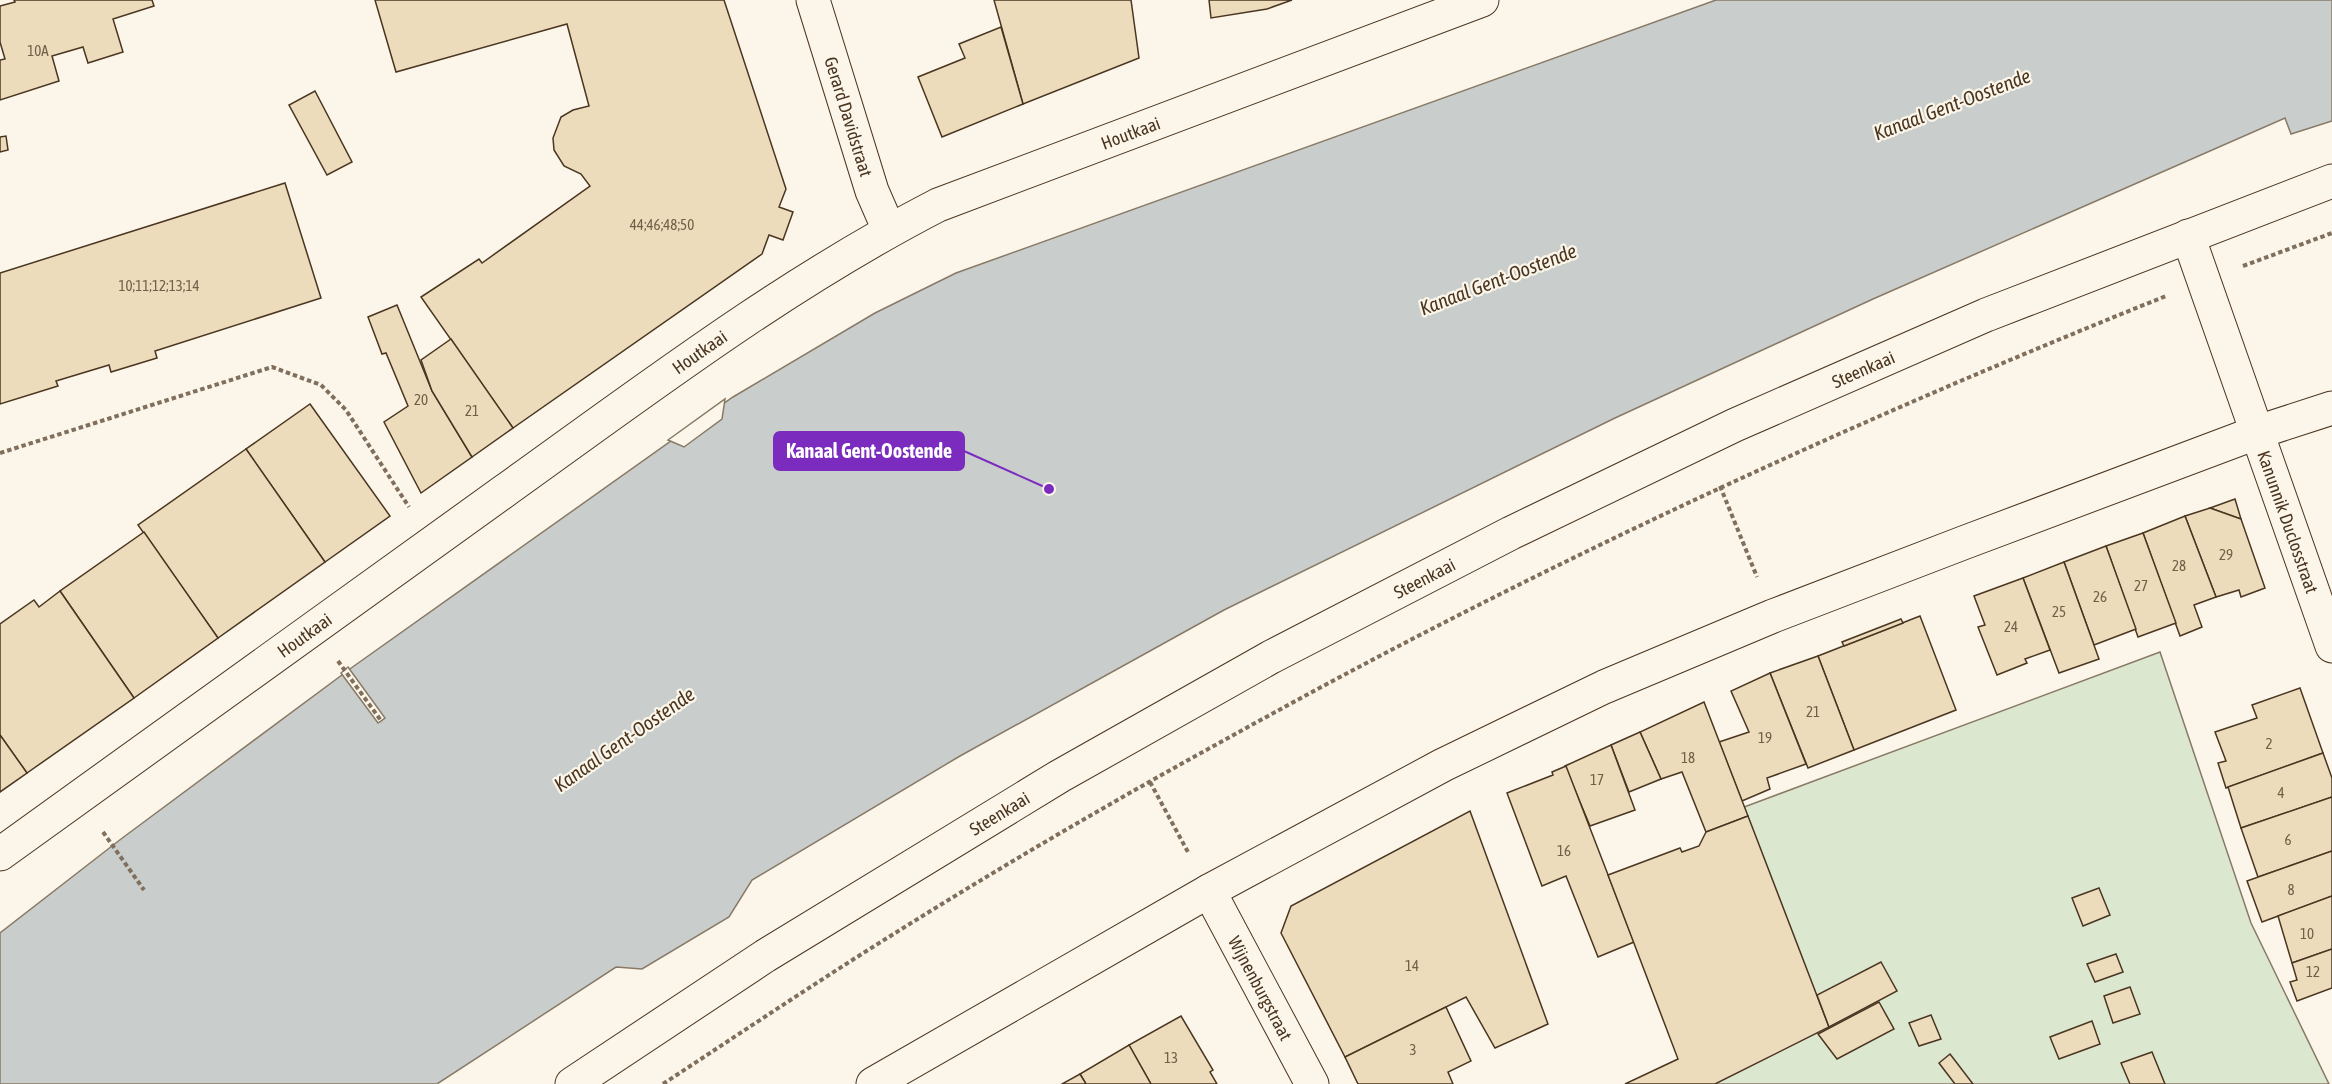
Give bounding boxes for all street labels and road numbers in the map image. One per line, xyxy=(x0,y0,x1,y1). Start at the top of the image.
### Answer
street label: Gerard Davidstraat xyxy=(821,54,877,179)
street label: Houtkaai xyxy=(1098,112,1163,153)
street label: Houtkaai xyxy=(668,326,731,378)
street label: Steenkaai xyxy=(1828,346,1898,392)
street label: Kanunnik Duclosstraat xyxy=(2254,448,2323,596)
street label: Steenkaai xyxy=(1390,553,1459,602)
street label: Houtkaai xyxy=(273,608,335,661)
street label: Steenkaai xyxy=(965,787,1033,839)
street label: Wijnenburgstraat xyxy=(1224,932,1297,1044)

